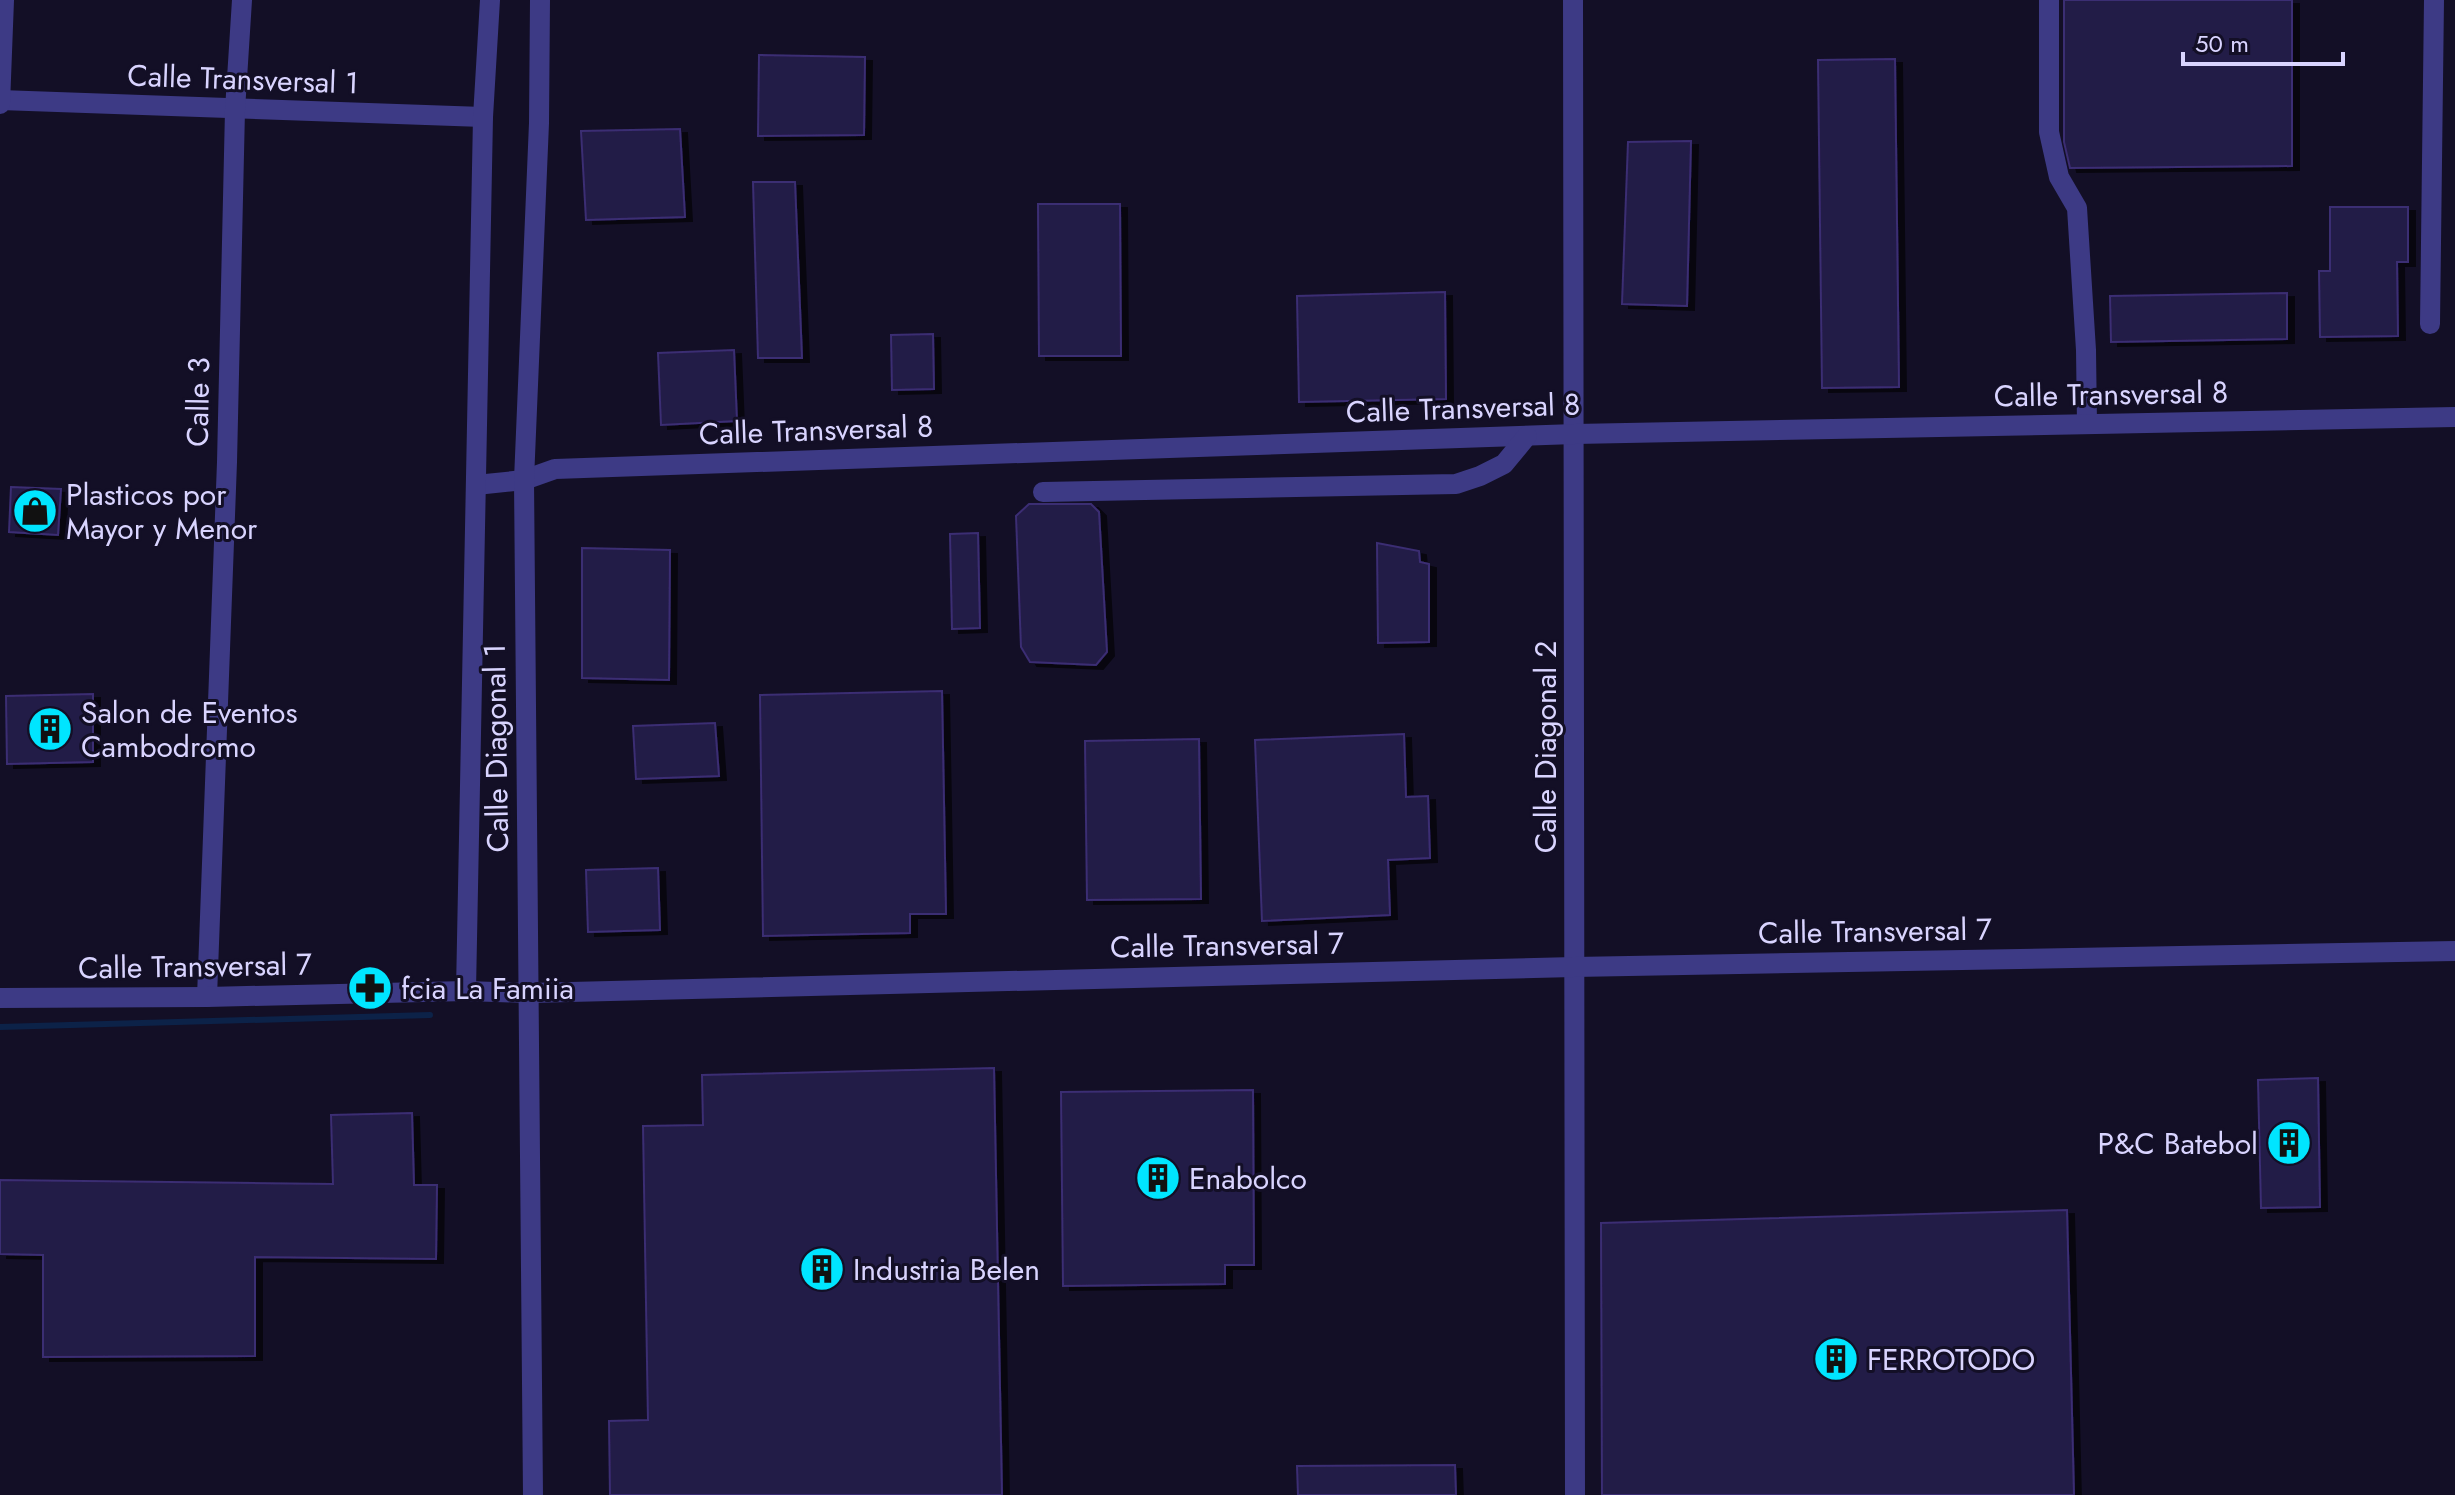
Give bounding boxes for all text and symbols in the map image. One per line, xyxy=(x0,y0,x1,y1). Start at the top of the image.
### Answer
scale bar xyxy=(2183,16,2343,66)
text: 50 m xyxy=(2195,26,2249,61)
street label: Calle Transversal 1 xyxy=(127,53,359,105)
street label: Calle 3 xyxy=(176,357,220,447)
street label: Calle Transversal 8 xyxy=(1993,370,2229,418)
street label: Calle Transversal 8 xyxy=(1345,382,1581,434)
street label: Calle Transversal 8 xyxy=(698,404,934,456)
place label: Plasticos por Mayor y Menor xyxy=(66,473,258,550)
shop icon: Plasticos por Mayor y Menor xyxy=(11,487,59,535)
street label: Calle Diagonal 2 xyxy=(1524,641,1567,853)
street label: Calle Diagonal 1 xyxy=(473,643,519,853)
place label: Salon de Eventos Cambodromo xyxy=(81,691,298,768)
building icon: Salon de Eventos Cambodromo xyxy=(26,705,74,753)
street label: Calle Transversal 7 xyxy=(1758,907,1993,955)
street label: Calle Transversal 7 xyxy=(1110,921,1345,969)
street label: Calle Transversal 7 xyxy=(78,942,313,990)
pharmacy icon: fcia La Famiia xyxy=(346,964,394,1012)
place label: fcia La Famiia xyxy=(401,967,574,1010)
building icon: P&C Batebol xyxy=(2265,1119,2313,1167)
place label: P&C Batebol xyxy=(2098,1122,2258,1165)
building icon: Enabolco xyxy=(1134,1154,1182,1202)
place label: Enabolco xyxy=(1189,1157,1307,1200)
building icon: Industria Belen xyxy=(798,1245,846,1293)
place label: Industria Belen xyxy=(853,1248,1040,1291)
building icon: FERROTODO xyxy=(1812,1335,1860,1383)
place label: FERROTODO xyxy=(1867,1338,2035,1381)

